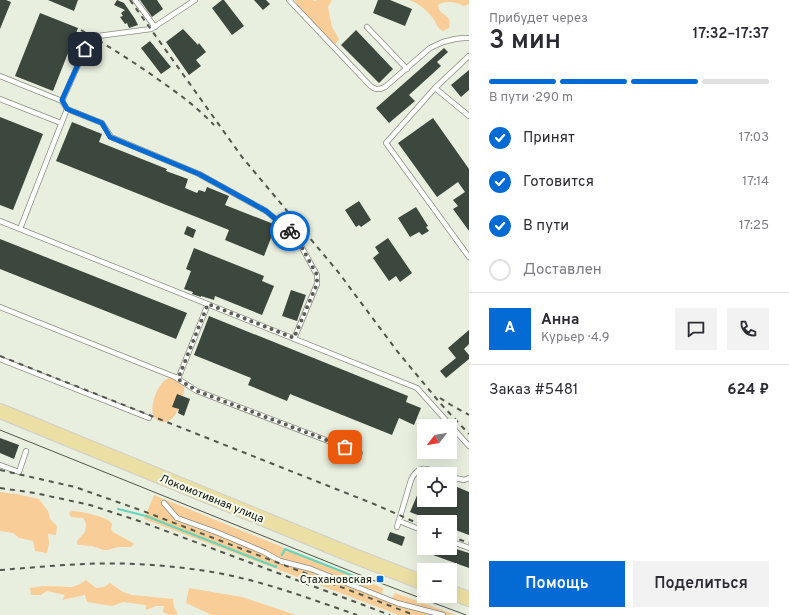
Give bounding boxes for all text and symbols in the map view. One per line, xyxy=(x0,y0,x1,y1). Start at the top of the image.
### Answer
text: Прибудет через xyxy=(489,11,588,27)
text: 3 мин xyxy=(489,25,561,58)
text: 17:32–17:37 xyxy=(692,25,769,44)
pin xyxy=(68,32,102,66)
icon: home xyxy=(74,38,96,60)
text: В пути · 290 m xyxy=(489,90,573,106)
icon: check xyxy=(489,127,511,149)
text: Принят xyxy=(523,129,575,148)
text: 17:03 xyxy=(739,130,769,146)
icon: check xyxy=(489,171,511,193)
text: Готовится xyxy=(523,173,594,192)
text: 17:14 xyxy=(742,174,769,190)
courier xyxy=(270,211,310,251)
icon: check xyxy=(489,215,511,237)
text: В пути xyxy=(523,217,569,236)
text: 17:25 xyxy=(739,218,769,234)
icon: bike xyxy=(279,220,301,242)
text: Доставлен xyxy=(523,261,602,280)
button: chat xyxy=(675,308,717,350)
button: phone xyxy=(727,308,769,350)
text: Анна xyxy=(541,311,579,330)
text: А xyxy=(505,319,515,338)
text: Курьер · 4.9 xyxy=(541,330,610,346)
text: Заказ #5481 xyxy=(489,381,578,400)
text: 624 ₽ xyxy=(727,381,769,400)
north arrow xyxy=(417,419,457,459)
map controls xyxy=(417,419,457,603)
pin xyxy=(328,430,362,464)
icon: bag xyxy=(334,436,356,458)
button: locate xyxy=(417,467,457,507)
street label: Локомотивная улица xyxy=(157,472,266,526)
button: + xyxy=(417,515,457,555)
button: Помощь xyxy=(489,561,625,607)
button: Поделиться xyxy=(633,561,769,607)
button: − xyxy=(417,563,457,603)
place label: Стахановская xyxy=(300,573,372,587)
marker: Стахановская xyxy=(375,574,385,584)

